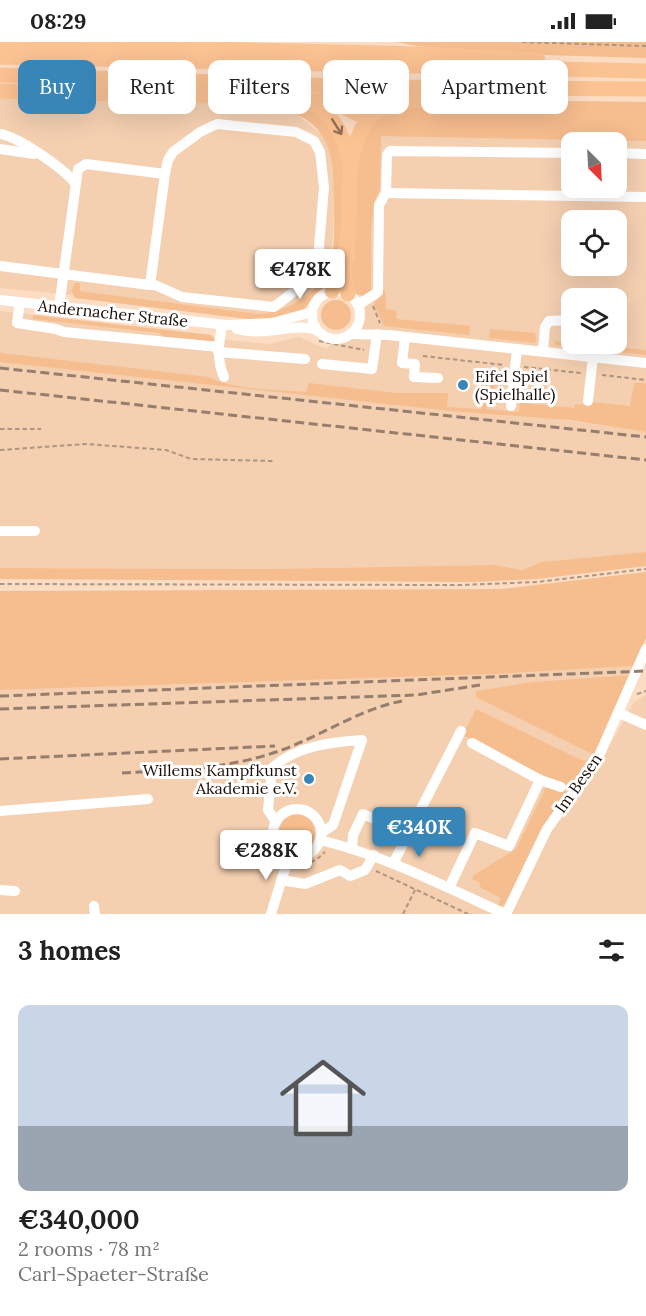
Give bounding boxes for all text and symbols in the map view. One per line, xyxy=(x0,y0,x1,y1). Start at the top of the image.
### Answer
text: 08:29 xyxy=(30,7,86,35)
chip: Buy xyxy=(18,60,96,114)
chip: Rent xyxy=(108,60,196,114)
chip: Filters xyxy=(208,60,311,114)
chip: New xyxy=(323,60,409,114)
chip: Apartment xyxy=(421,60,568,114)
one-way arrow xyxy=(332,118,344,135)
north arrow xyxy=(561,132,627,198)
map controls xyxy=(561,132,627,354)
button: locate xyxy=(561,210,627,276)
pin: €478K xyxy=(258,249,342,300)
text: €478K xyxy=(269,256,331,281)
button: layers xyxy=(561,288,627,354)
street label: Andernacher Straße xyxy=(36,295,189,331)
place label: Eifel Spiel (Spielhalle) xyxy=(475,366,555,405)
marker: Eifel Spiel (Spielhalle) xyxy=(456,378,470,392)
street label: Im Besen xyxy=(550,749,606,817)
place label: Willems Kampfkunst Akademie e.V. xyxy=(143,760,298,798)
marker: Willems Kampfkunst Akademie e.V. xyxy=(302,772,316,786)
pin: €340K xyxy=(377,807,461,858)
text: €340K xyxy=(386,814,452,839)
pin: €288K xyxy=(224,830,308,881)
text: €288K xyxy=(234,837,298,862)
text: 3 homes xyxy=(18,934,121,967)
icon: filters xyxy=(595,934,628,967)
icon: home xyxy=(269,1044,377,1152)
text: €340,000 xyxy=(18,1203,140,1236)
text: 2 rooms · 78 m² xyxy=(18,1236,160,1261)
text: Carl-Spaeter-Straße xyxy=(18,1261,209,1286)

